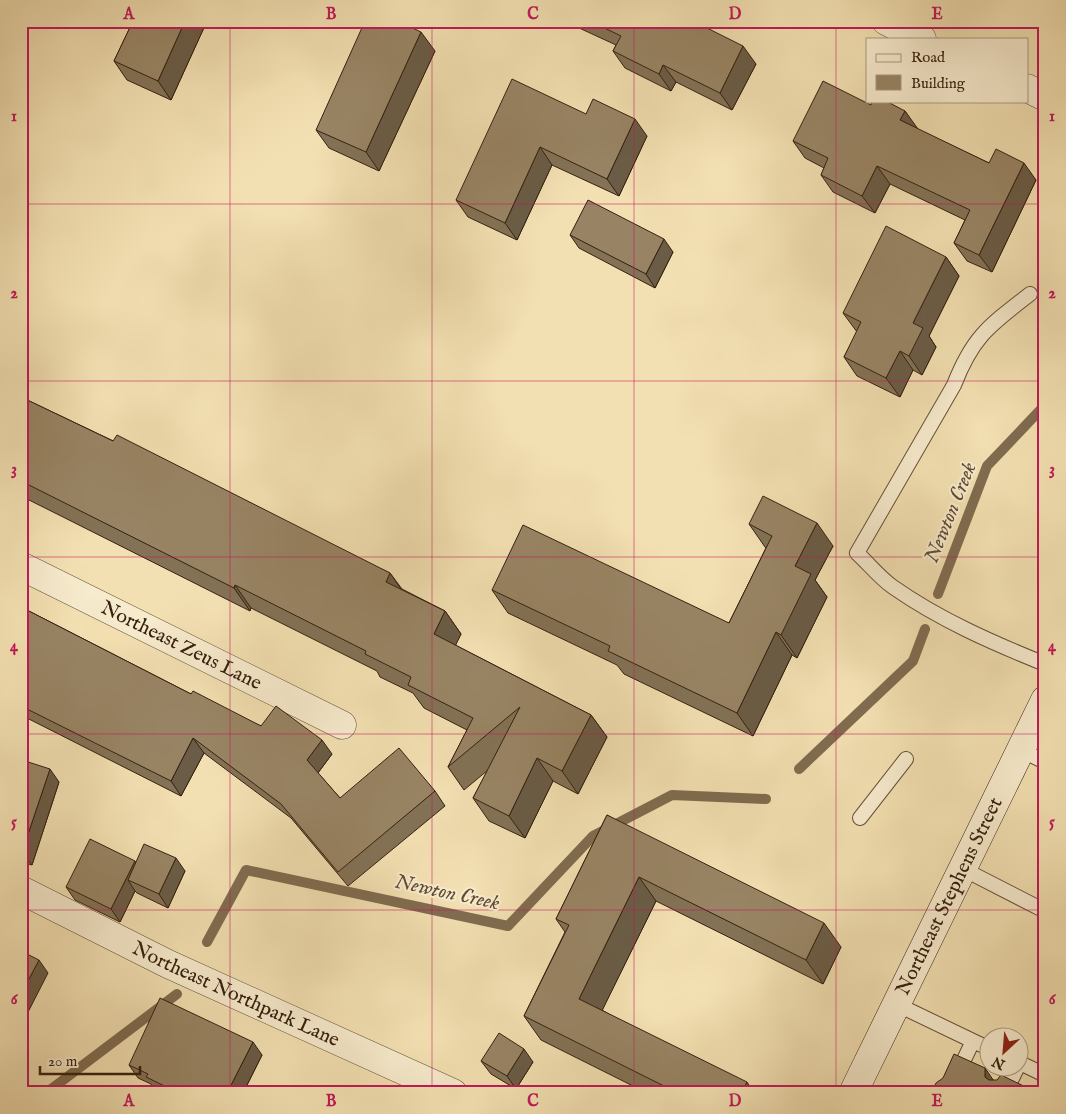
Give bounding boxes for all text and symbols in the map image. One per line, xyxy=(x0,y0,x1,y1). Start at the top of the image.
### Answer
text: A xyxy=(123,5,136,25)
text: B xyxy=(326,5,337,25)
text: C xyxy=(527,5,539,25)
text: D xyxy=(729,5,742,25)
text: E xyxy=(931,5,943,25)
legend xyxy=(866,38,1028,102)
text: Road xyxy=(911,48,946,67)
text: Building xyxy=(911,74,966,93)
text: 1 xyxy=(11,107,17,127)
text: 1 xyxy=(1049,107,1055,127)
text: 2 xyxy=(10,284,18,304)
text: 2 xyxy=(1048,284,1056,304)
water label: Newton Creek xyxy=(919,458,984,567)
text: 3 xyxy=(11,460,17,480)
text: 3 xyxy=(1049,460,1055,480)
street label: Northeast Zeus Lane xyxy=(97,595,266,696)
text: 4 xyxy=(10,637,19,657)
text: 4 xyxy=(1048,637,1057,657)
street label: Northeast Stephens Street xyxy=(890,793,1008,999)
text: 5 xyxy=(11,813,17,833)
text: 5 xyxy=(1049,813,1055,833)
water label: Newton Creek xyxy=(392,869,502,917)
street label: Northeast Northpark Lane xyxy=(128,936,344,1053)
text: 6 xyxy=(11,990,19,1010)
text: 6 xyxy=(1049,990,1057,1010)
north arrow xyxy=(978,1026,1028,1076)
scale bar xyxy=(40,1044,140,1076)
text: 20 m xyxy=(48,1052,78,1071)
text: N xyxy=(989,1052,1009,1074)
text: A xyxy=(123,1092,136,1112)
text: B xyxy=(326,1092,337,1112)
text: C xyxy=(527,1092,539,1112)
text: D xyxy=(729,1092,742,1112)
text: E xyxy=(931,1092,943,1112)

